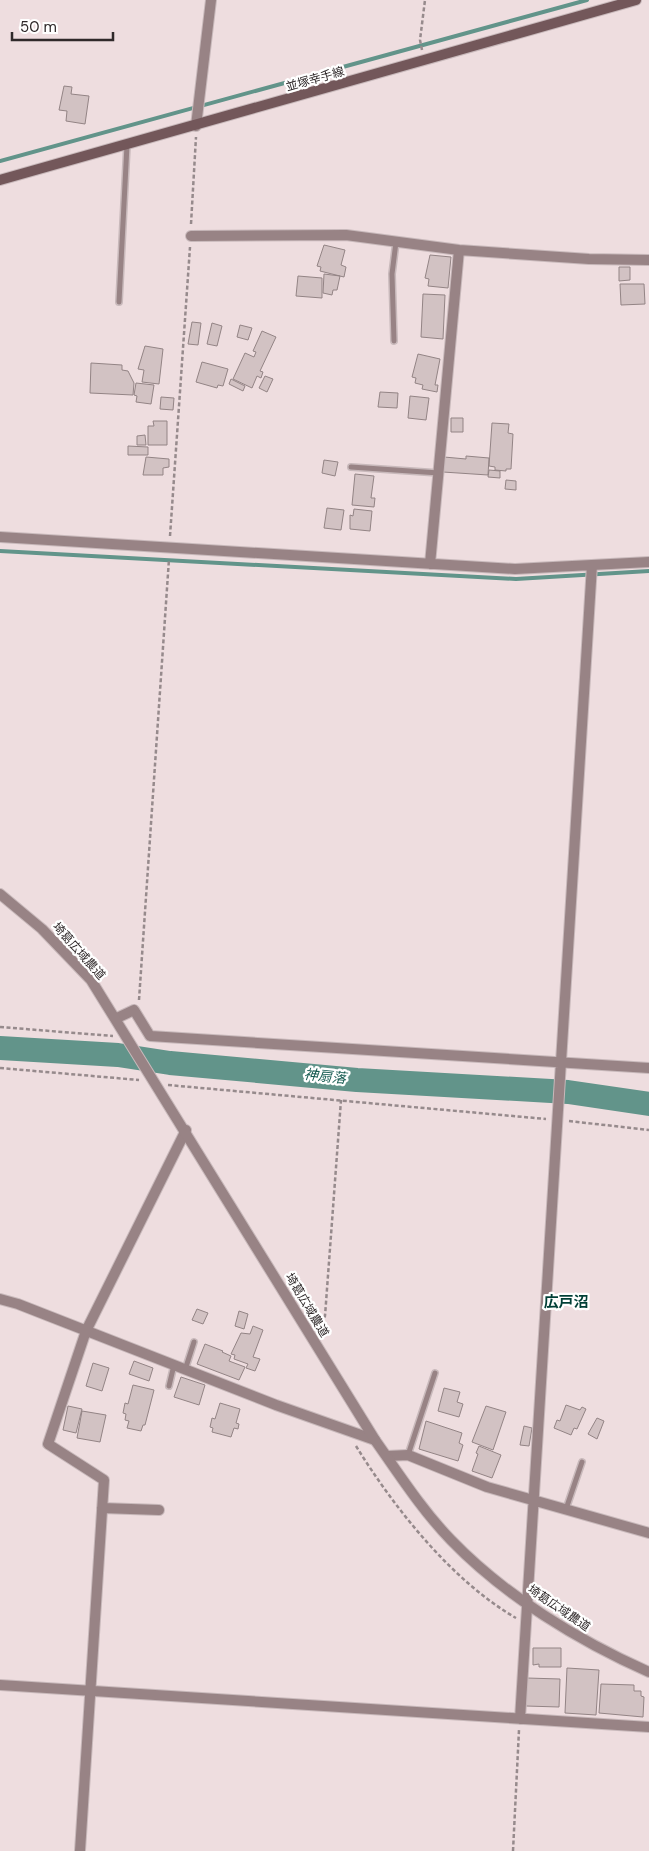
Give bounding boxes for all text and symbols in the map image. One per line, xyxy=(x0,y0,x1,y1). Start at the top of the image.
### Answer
scale bar xyxy=(12,10,114,42)
text: 50 m xyxy=(20,17,57,37)
street label: 並塚幸手線 xyxy=(284,63,346,95)
street label: 埼葛広域農道 xyxy=(49,919,109,983)
water label: 神扇落 xyxy=(303,1065,349,1087)
street label: 埼葛広域農道 xyxy=(282,1270,332,1340)
district label: 広戸沼 xyxy=(543,1292,589,1312)
street label: 埼葛広域農道 xyxy=(525,1581,593,1635)

